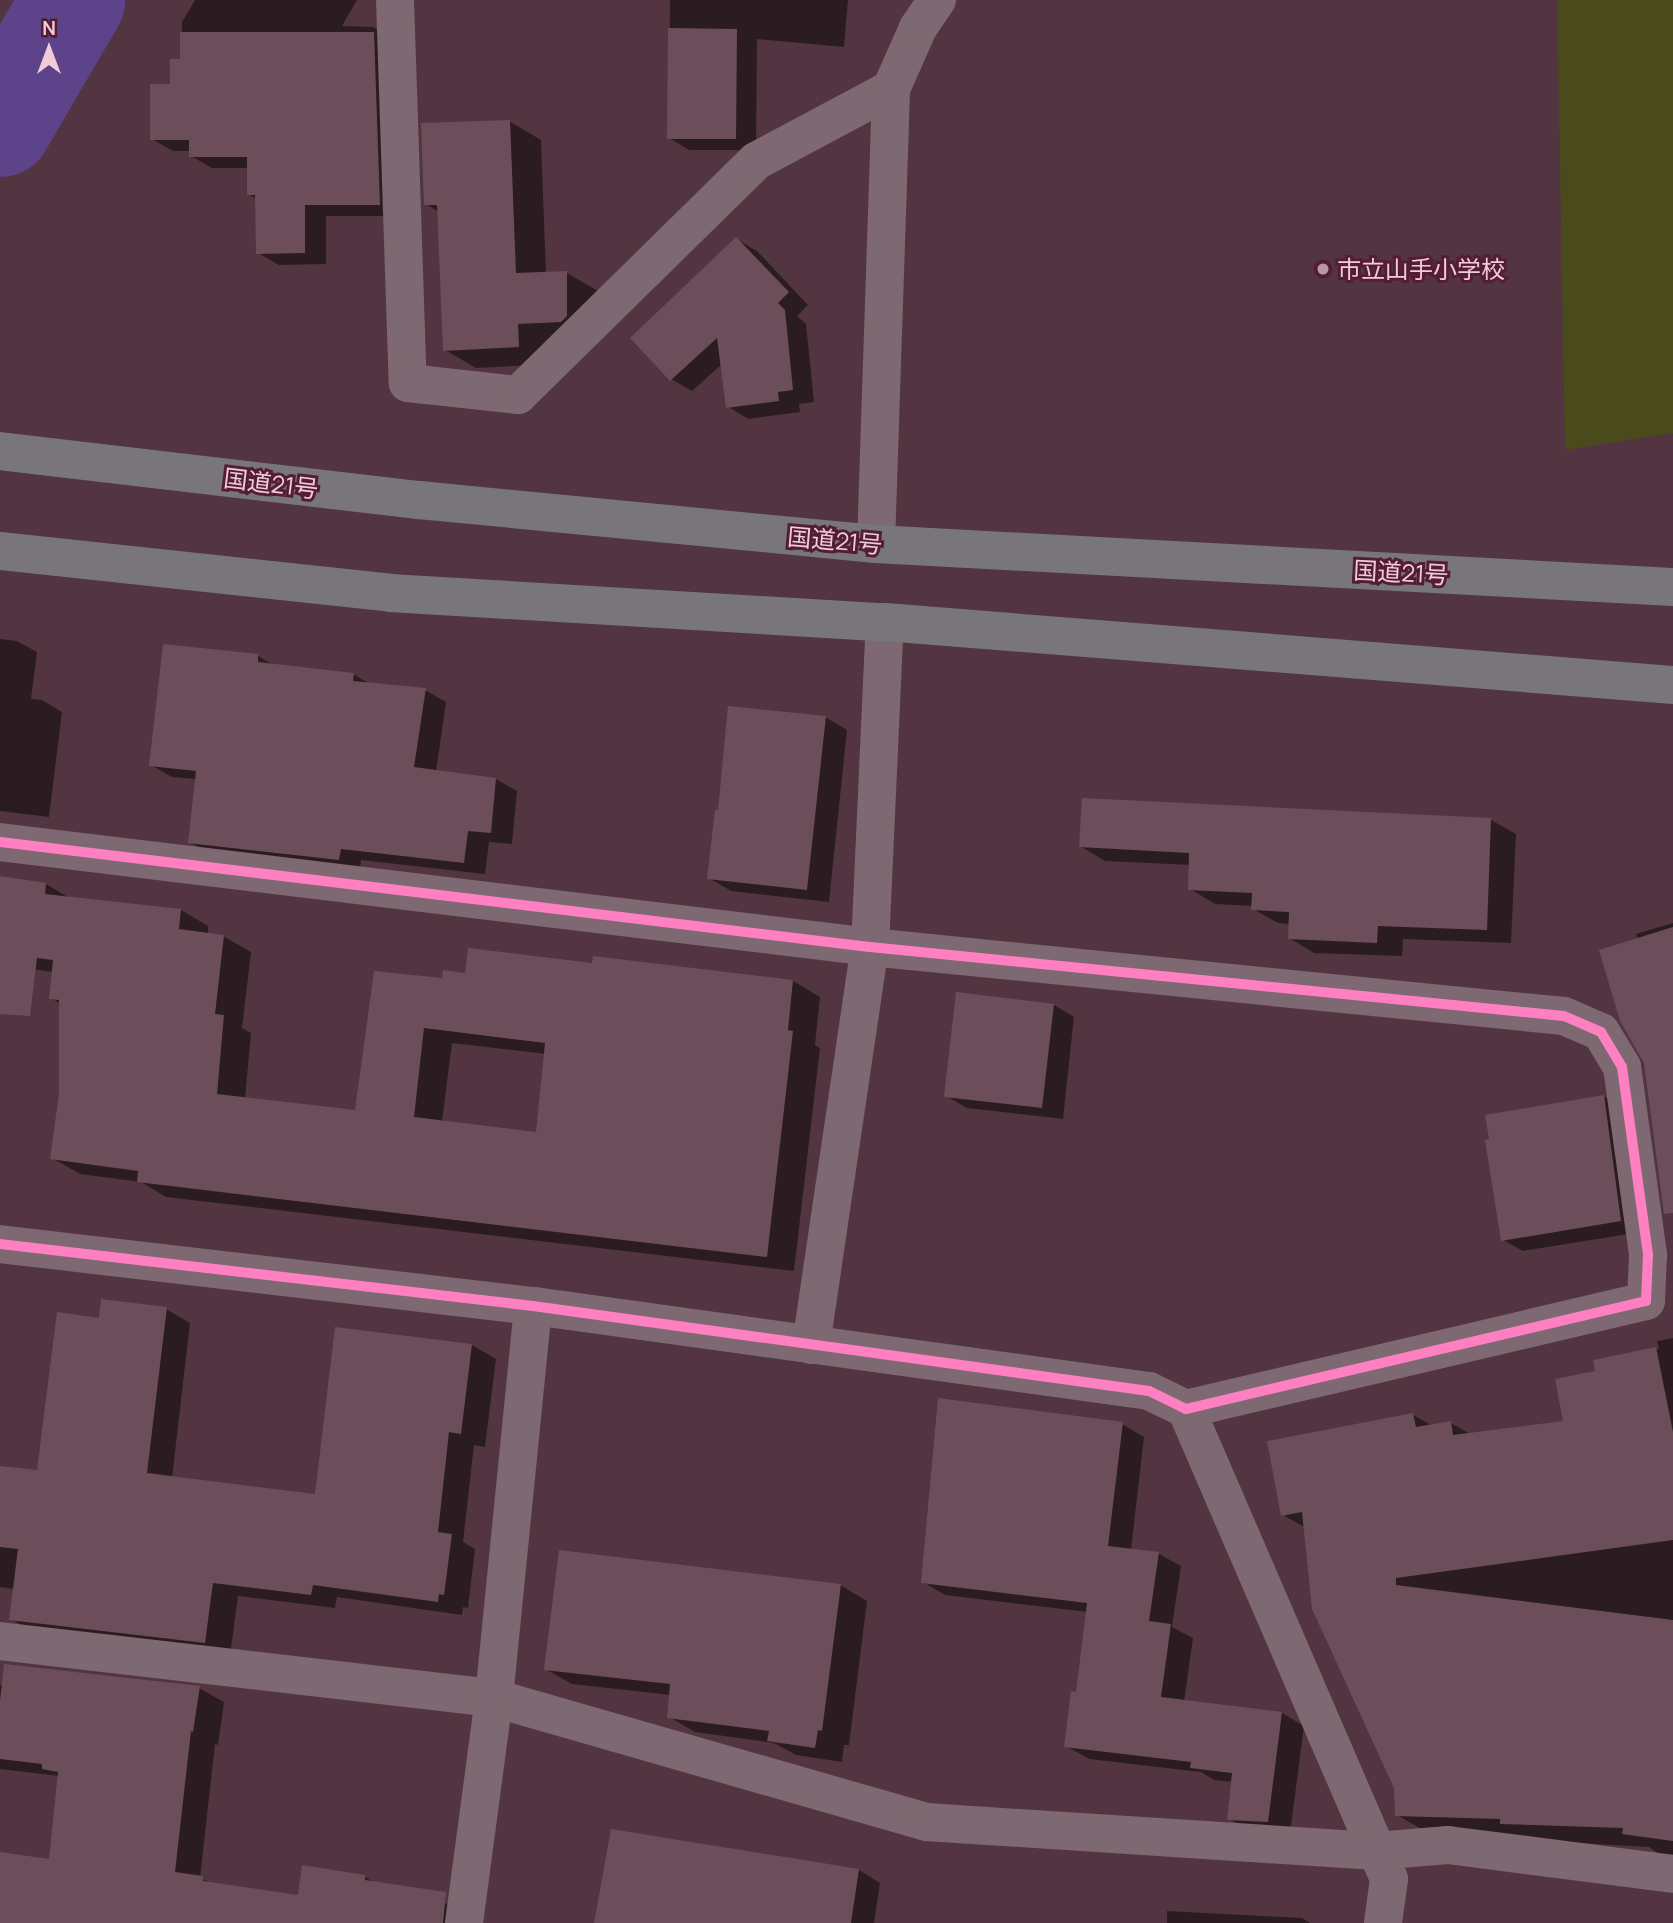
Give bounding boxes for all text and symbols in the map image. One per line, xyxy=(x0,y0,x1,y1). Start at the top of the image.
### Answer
north arrow xyxy=(14,14,84,84)
text: N xyxy=(42,15,56,41)
place label: 市立山手小学校 xyxy=(1337,255,1505,283)
marker: 市立山手小学校 xyxy=(1315,261,1331,277)
street label: 国道21号 xyxy=(222,463,320,503)
street label: 国道21号 xyxy=(786,522,884,558)
street label: 国道21号 xyxy=(1353,555,1449,589)

